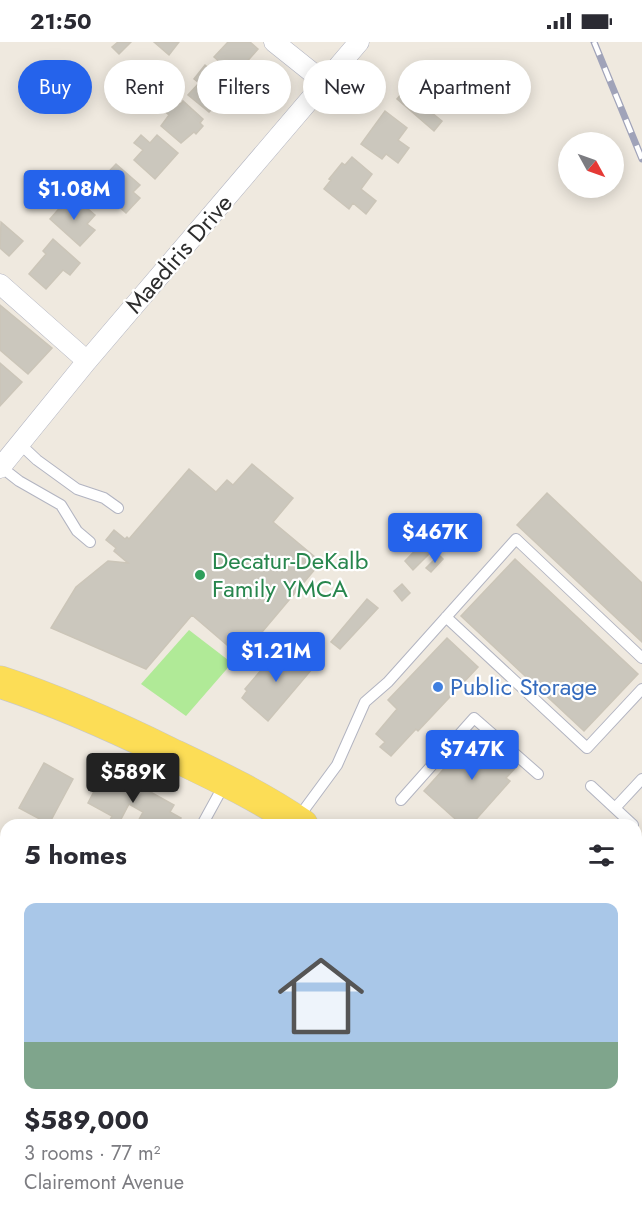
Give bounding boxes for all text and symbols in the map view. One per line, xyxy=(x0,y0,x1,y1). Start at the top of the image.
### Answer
text: 21:50 xyxy=(30,5,91,37)
chip: Buy xyxy=(18,60,92,114)
chip: Rent xyxy=(104,60,185,114)
chip: Filters xyxy=(197,60,291,114)
chip: New xyxy=(303,60,386,114)
chip: Apartment xyxy=(398,60,531,114)
north arrow xyxy=(558,132,624,198)
map controls xyxy=(558,132,624,198)
pin: $1.08M xyxy=(25,170,123,221)
text: $1.08M xyxy=(38,175,110,204)
street label: Maediris Drive xyxy=(117,186,240,321)
pin: $467K xyxy=(393,513,477,564)
text: $467K xyxy=(402,518,468,547)
place label: Decatur-DeKalb Family YMCA xyxy=(212,543,368,606)
marker: Decatur-DeKalb Family YMCA xyxy=(193,568,207,582)
pin: $1.21M xyxy=(227,632,325,683)
text: $1.21M xyxy=(241,637,311,666)
place label: Public Storage xyxy=(450,669,597,704)
marker: Public Storage xyxy=(431,680,445,694)
pin: $747K xyxy=(430,730,514,781)
text: $747K xyxy=(440,735,504,764)
pin: $589K xyxy=(91,753,175,804)
text: $589K xyxy=(100,758,166,787)
text: 5 homes xyxy=(24,836,127,874)
icon: filters xyxy=(585,839,618,872)
icon: home xyxy=(267,942,375,1050)
text: $589,000 xyxy=(24,1101,149,1139)
text: 3 rooms · 77 m² xyxy=(24,1139,161,1168)
text: Clairemont Avenue xyxy=(24,1168,184,1197)

